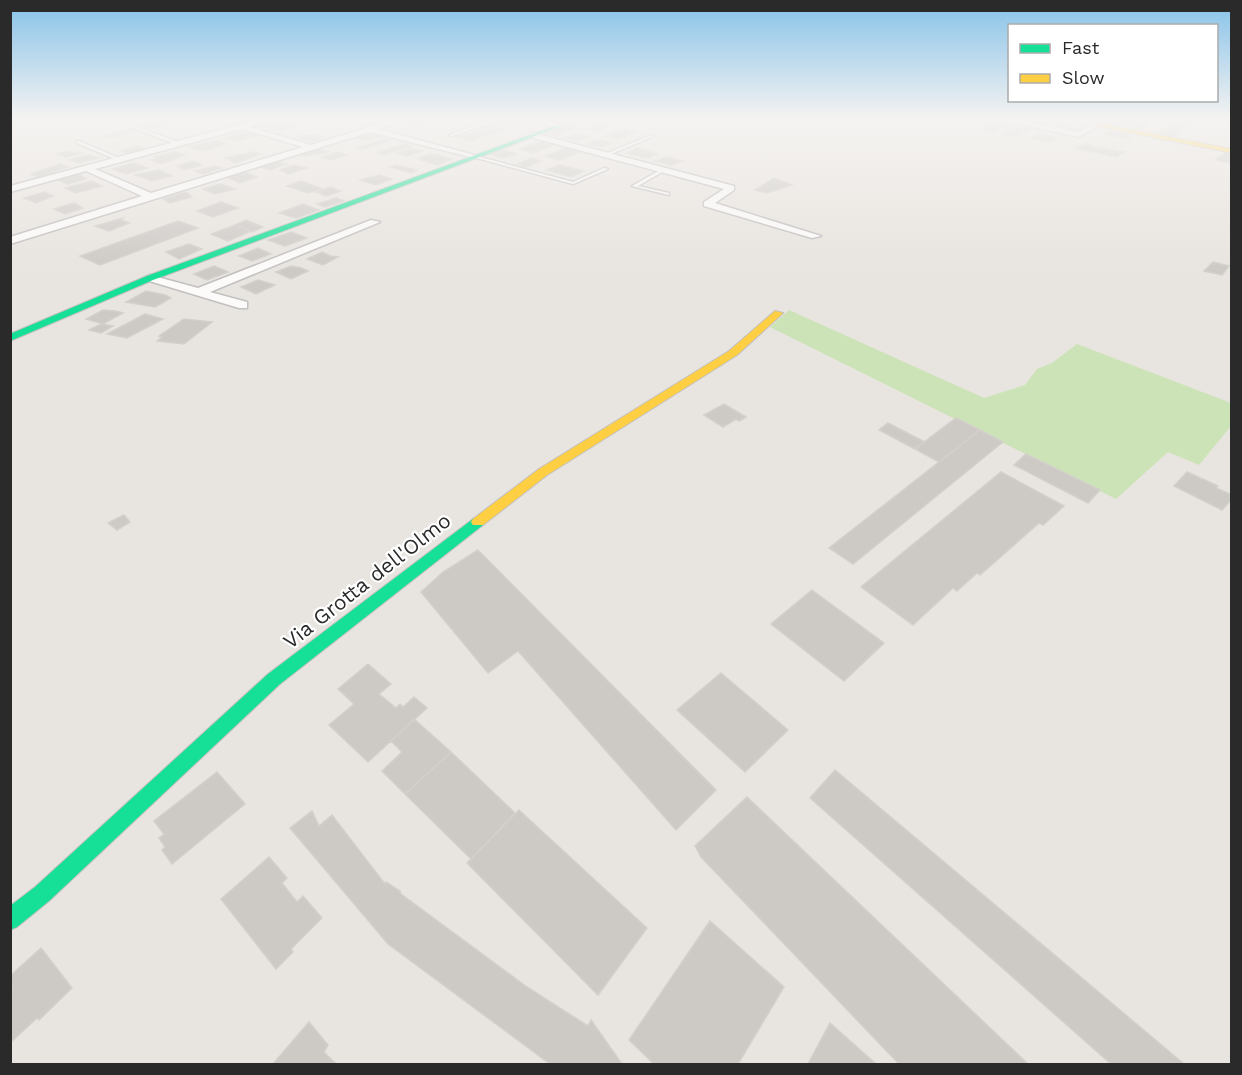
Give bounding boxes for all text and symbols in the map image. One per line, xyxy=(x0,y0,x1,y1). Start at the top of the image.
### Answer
legend xyxy=(1008,24,1218,102)
text: Fast xyxy=(1062,37,1100,58)
text: Slow xyxy=(1062,67,1105,88)
street label: Via Grotta dell'Olmo xyxy=(278,507,455,654)

